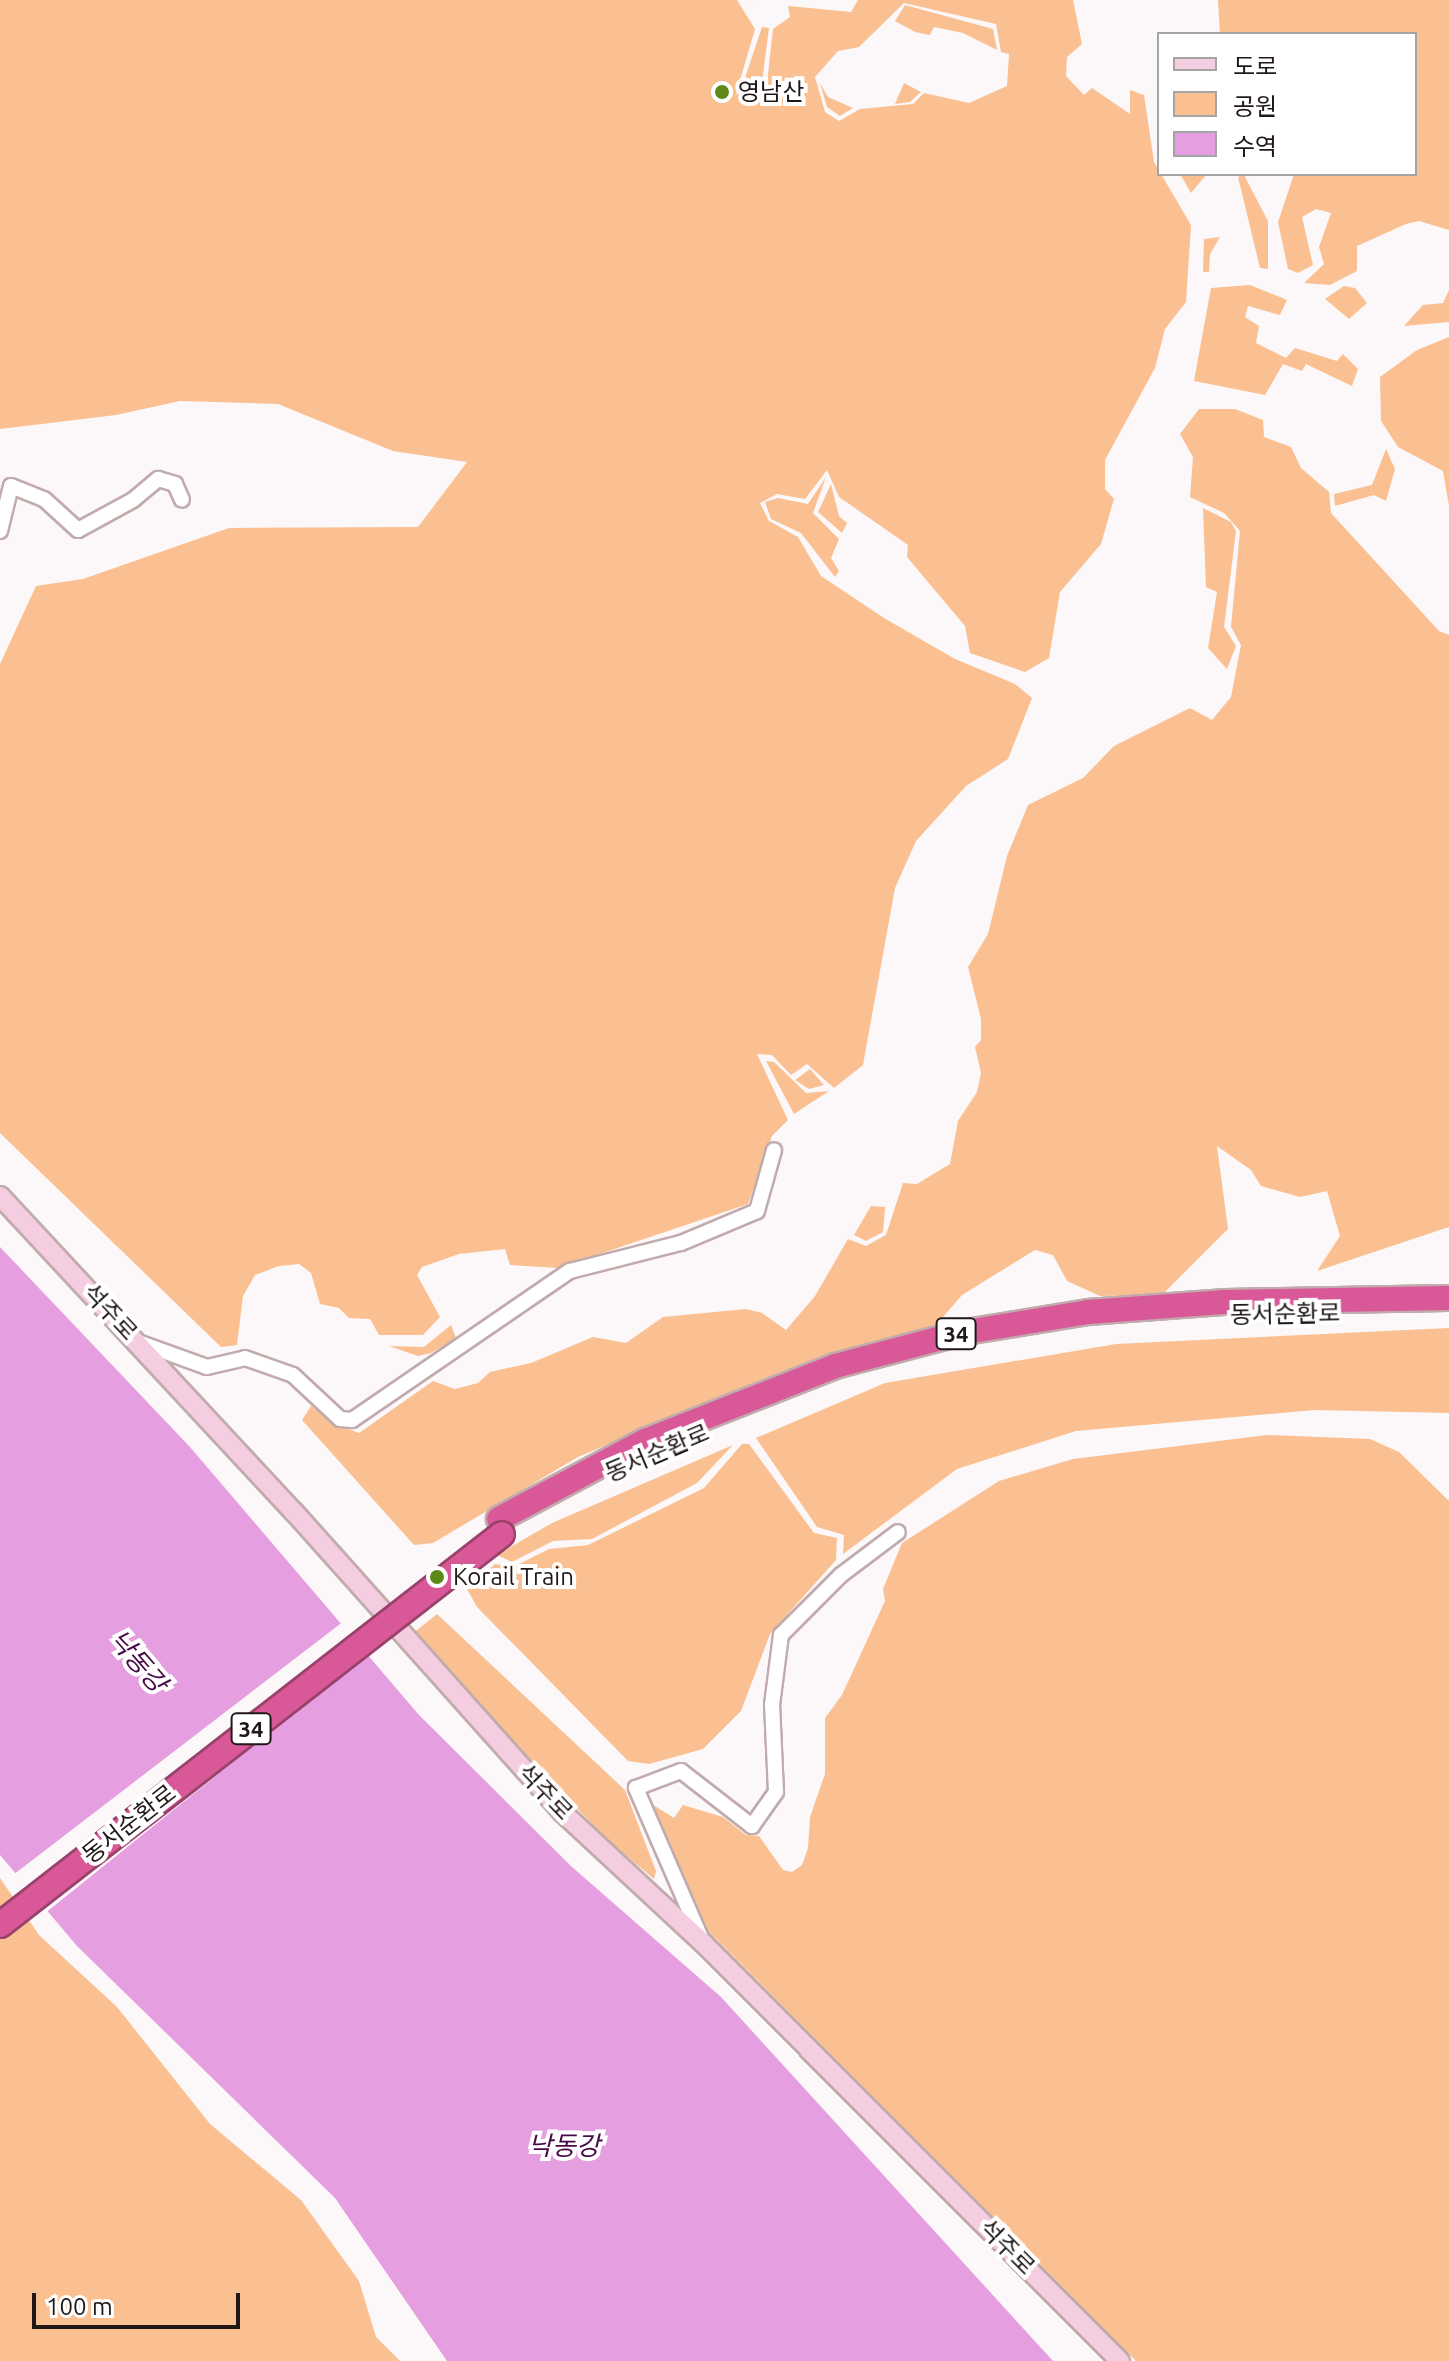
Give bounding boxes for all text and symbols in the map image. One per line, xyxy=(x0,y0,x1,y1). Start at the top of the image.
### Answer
legend xyxy=(1157,32,1417,176)
text: 도로 xyxy=(1233,53,1277,80)
place label: 영남산 xyxy=(738,78,804,106)
marker: 영남산 xyxy=(713,83,731,101)
text: 공원 xyxy=(1233,93,1277,120)
text: 수역 xyxy=(1233,133,1277,160)
street label: 석주로 xyxy=(77,1278,143,1346)
street label: 동서순환로 xyxy=(1230,1299,1340,1329)
road number: 34 xyxy=(934,1316,978,1352)
street label: 동서순환로 xyxy=(601,1418,713,1488)
place label: Korail Train xyxy=(453,1563,574,1591)
marker: Korail Train xyxy=(428,1568,446,1586)
water label: 낙동강 xyxy=(103,1624,173,1698)
road number: 34 xyxy=(229,1711,273,1747)
street label: 석주로 xyxy=(512,1758,578,1826)
street label: 동서순환로 xyxy=(77,1779,181,1869)
water label: 낙동강 xyxy=(528,2130,600,2162)
street label: 석주로 xyxy=(973,2213,1041,2281)
scale bar xyxy=(36,2277,244,2327)
text: 100 m xyxy=(46,2293,113,2320)

